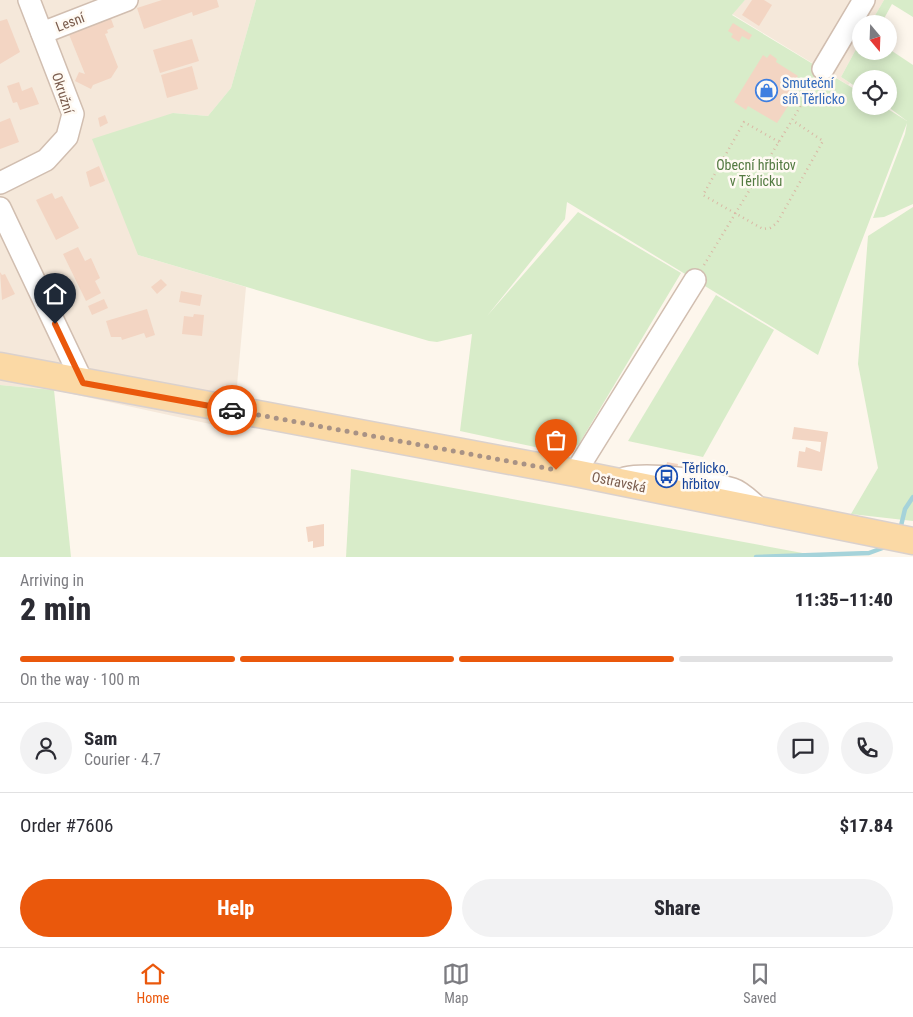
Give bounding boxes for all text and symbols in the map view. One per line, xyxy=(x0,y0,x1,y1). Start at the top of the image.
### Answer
street label: Lesní xyxy=(53,9,87,35)
north arrow xyxy=(852,15,898,60)
map controls xyxy=(852,15,897,115)
button: locate xyxy=(852,70,897,115)
street label: Okružní xyxy=(49,71,77,116)
place label: Smuteční síň Těrlicko xyxy=(782,75,845,107)
shop icon: Smuteční síň Těrlicko xyxy=(754,79,778,103)
park label: Obecní hřbitov v Těrlicku xyxy=(716,157,796,189)
pin xyxy=(34,273,76,324)
icon: home xyxy=(41,280,69,308)
courier xyxy=(207,385,257,435)
icon: car xyxy=(218,396,246,424)
pin xyxy=(535,419,577,470)
icon: bag xyxy=(542,426,570,454)
place label: Těrlicko, hřbitov xyxy=(682,460,729,492)
bus stop icon: Těrlicko, hřbitov xyxy=(654,464,678,488)
street label: Ostravská xyxy=(590,468,648,496)
text: Arriving in xyxy=(20,571,84,590)
text: 11:35–11:40 xyxy=(795,588,893,611)
text: 2 min xyxy=(20,590,91,628)
text: On the way · 100 m xyxy=(20,670,140,689)
button: person xyxy=(20,722,72,774)
button: chat xyxy=(777,722,829,774)
button: phone xyxy=(841,722,893,774)
text: Sam xyxy=(84,727,117,750)
text: Courier · 4.7 xyxy=(84,750,161,769)
text: Order #7606 xyxy=(20,814,113,837)
text: $17.84 xyxy=(839,814,893,837)
button: Help xyxy=(20,879,452,937)
button: Share xyxy=(462,879,893,937)
tab: Home xyxy=(136,960,169,1006)
tab: Map xyxy=(442,960,470,1006)
tab: Saved xyxy=(743,960,777,1006)

